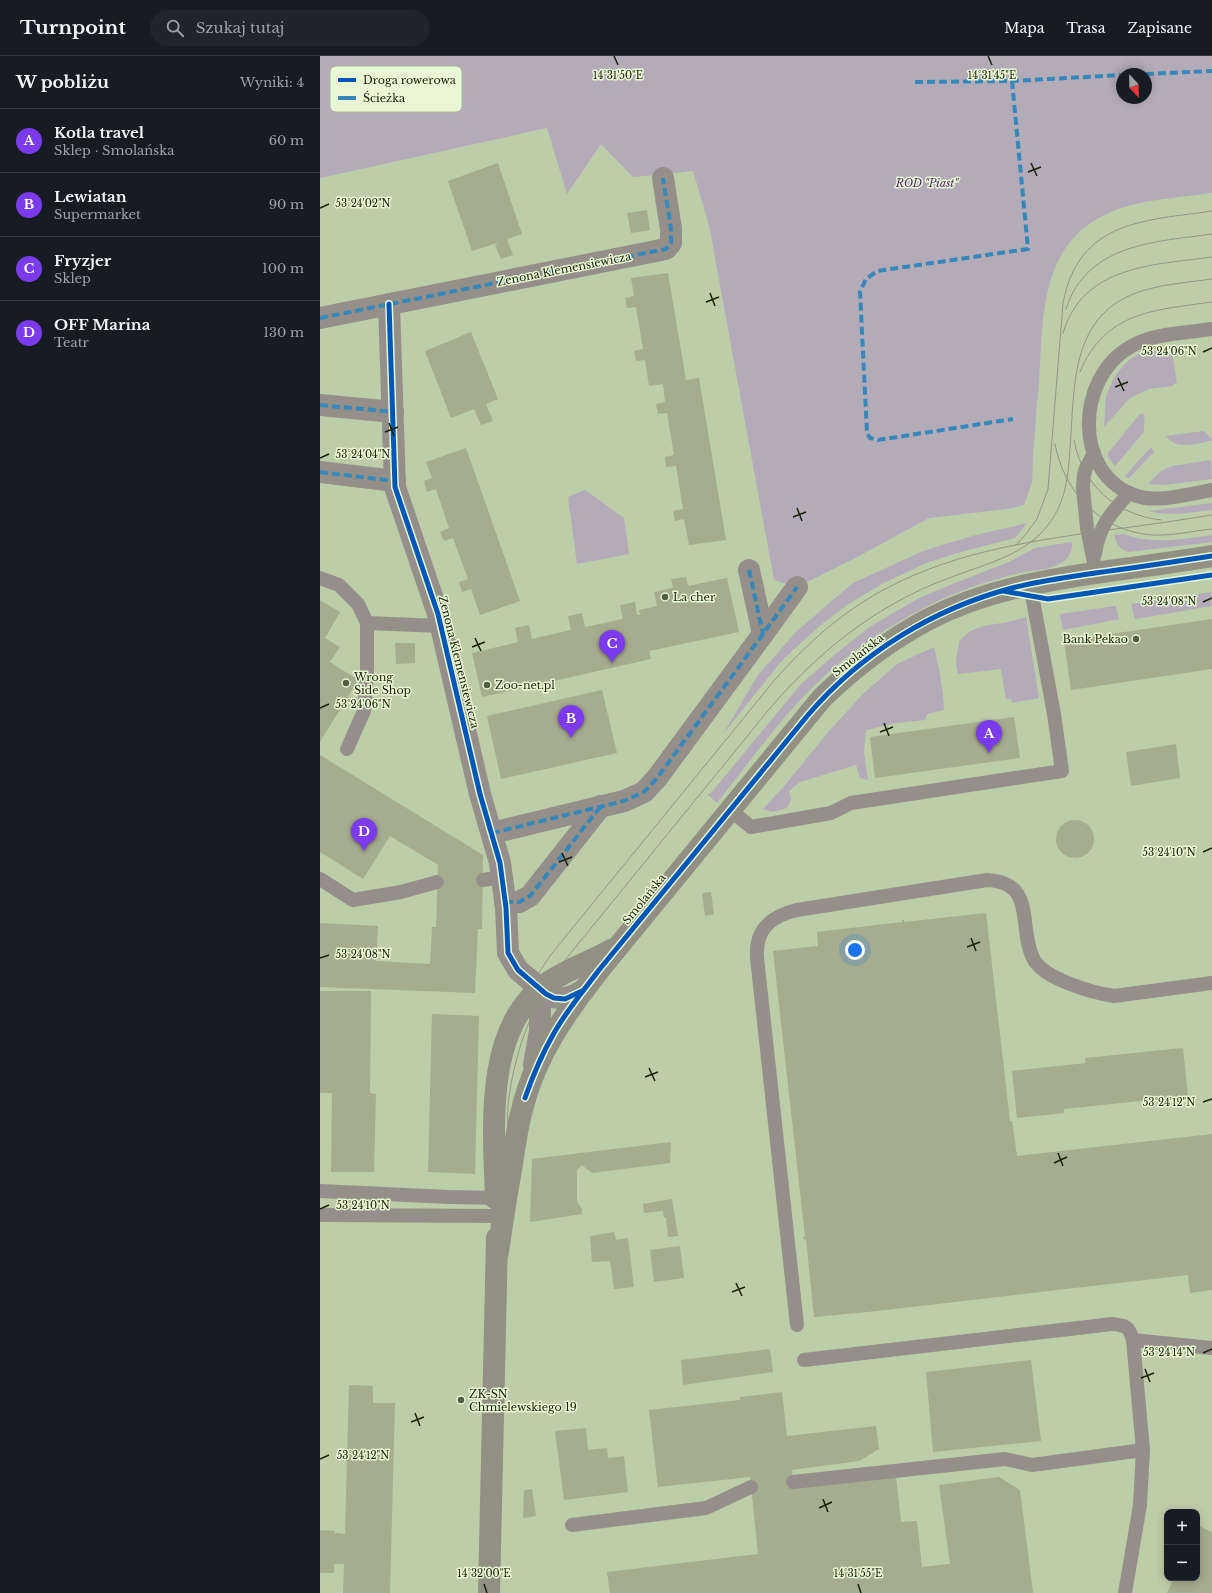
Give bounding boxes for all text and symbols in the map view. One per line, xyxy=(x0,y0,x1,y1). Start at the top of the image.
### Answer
search box xyxy=(150,10,430,46)
text: Turnpoint xyxy=(20,16,126,39)
icon: search xyxy=(164,17,186,39)
text: Szukaj tutaj xyxy=(196,18,284,37)
text: Mapa xyxy=(1004,19,1045,37)
text: Trasa xyxy=(1067,19,1105,37)
text: Zapisane xyxy=(1127,19,1192,37)
legend xyxy=(330,66,462,112)
north arrow xyxy=(1116,68,1152,104)
text: 14°31'50"E xyxy=(593,69,643,82)
text: 14°31'45"E xyxy=(968,69,1016,82)
text: W pobliżu xyxy=(16,72,109,93)
text: Droga rowerowa xyxy=(363,73,457,87)
text: Wyniki: 4 xyxy=(240,74,304,91)
text: Ścieżka xyxy=(363,91,406,105)
text: Kotla travel xyxy=(54,123,144,142)
text: A xyxy=(24,132,34,149)
text: 60 m xyxy=(269,132,304,149)
text: Sklep · Smolańska xyxy=(54,142,174,159)
park label: ROD "Piast" xyxy=(895,176,959,190)
text: Lewiatan xyxy=(54,187,127,206)
text: B xyxy=(24,196,34,213)
text: 90 m xyxy=(269,196,304,213)
text: 53°24'02"N xyxy=(335,197,391,210)
text: Supermarket xyxy=(54,206,141,223)
street label: Zenona Klemensiewicza xyxy=(496,249,633,289)
text: Fryzjer xyxy=(54,251,111,270)
text: C xyxy=(24,260,34,277)
text: 100 m xyxy=(262,260,304,277)
text: Sklep xyxy=(54,270,91,287)
text: OFF Marina xyxy=(54,315,150,334)
text: D xyxy=(23,324,35,341)
text: 130 m xyxy=(263,324,304,341)
text: Teatr xyxy=(54,334,89,351)
text: 53°24'06"N xyxy=(1141,345,1197,358)
text: 53°24'04"N xyxy=(336,448,390,461)
place label: La cher xyxy=(673,590,716,604)
marker: La cher xyxy=(660,592,670,602)
street label: Zenona Klemensiewicza xyxy=(436,594,483,731)
text: 53°24'08"N xyxy=(1141,595,1197,608)
pin: C xyxy=(599,630,625,663)
street label: Smolańska xyxy=(830,630,887,679)
place label: Bank Pekao xyxy=(1063,632,1128,646)
marker: Bank Pekao xyxy=(1131,634,1141,644)
place label: Wrong Side Shop xyxy=(353,670,411,697)
marker: Wrong Side Shop xyxy=(341,678,351,688)
place label: Zoo-net.pl xyxy=(495,678,555,692)
marker: Zoo-net.pl xyxy=(482,680,492,690)
text: 53°24'06"N xyxy=(335,698,391,711)
pin: B xyxy=(558,705,584,738)
pin: A xyxy=(976,720,1002,753)
pin: D xyxy=(351,818,377,851)
text: 53°24'10"N xyxy=(1142,846,1196,859)
street label: Smolańska xyxy=(619,870,669,927)
your location xyxy=(845,940,865,960)
text: 53°24'08"N xyxy=(335,948,391,961)
text: 53°24'12"N xyxy=(1143,1096,1195,1109)
text: 53°24'10"N xyxy=(336,1199,390,1212)
text: 53°24'14"N xyxy=(1143,1346,1195,1359)
place label: ZK-SN Chmielewskiego 19 xyxy=(469,1387,577,1414)
marker: ZK-SN Chmielewskiego 19 xyxy=(456,1395,466,1405)
text: 53°24'12"N xyxy=(337,1449,389,1462)
map controls xyxy=(1164,1509,1200,1581)
button: + xyxy=(1164,1509,1200,1545)
button: − xyxy=(1164,1545,1200,1581)
text: 14°32'00"E xyxy=(457,1567,511,1580)
text: 14°31'55"E xyxy=(834,1567,882,1580)

